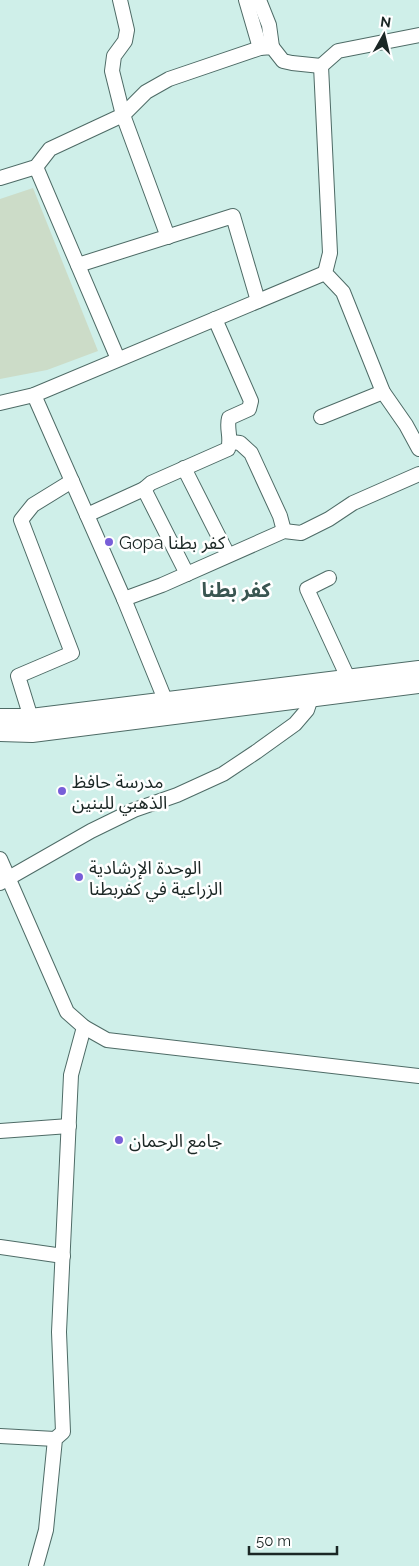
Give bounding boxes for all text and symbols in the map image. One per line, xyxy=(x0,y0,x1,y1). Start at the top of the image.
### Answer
north arrow xyxy=(359,10,409,60)
text: N xyxy=(379,13,392,31)
place label: Gopa كفر بطنا xyxy=(119,532,226,554)
marker: Gopa كفر بطنا xyxy=(103,536,115,548)
district label: كفر بطنا xyxy=(201,578,271,602)
place label: مدرسة حافظ الذهبي للبنين xyxy=(72,771,167,816)
marker: مدرسة حافظ الذهبي للبنين xyxy=(56,785,68,797)
place label: الوحدة الإرشادية الزراعية في كفربطنا xyxy=(89,857,222,902)
marker: الوحدة الإرشادية الزراعية في كفربطنا xyxy=(73,871,85,883)
place label: جامع الرحمان xyxy=(129,1130,222,1155)
marker: جامع الرحمان xyxy=(113,1134,125,1146)
scale bar xyxy=(249,1524,336,1556)
text: 50 m xyxy=(256,1532,291,1550)

